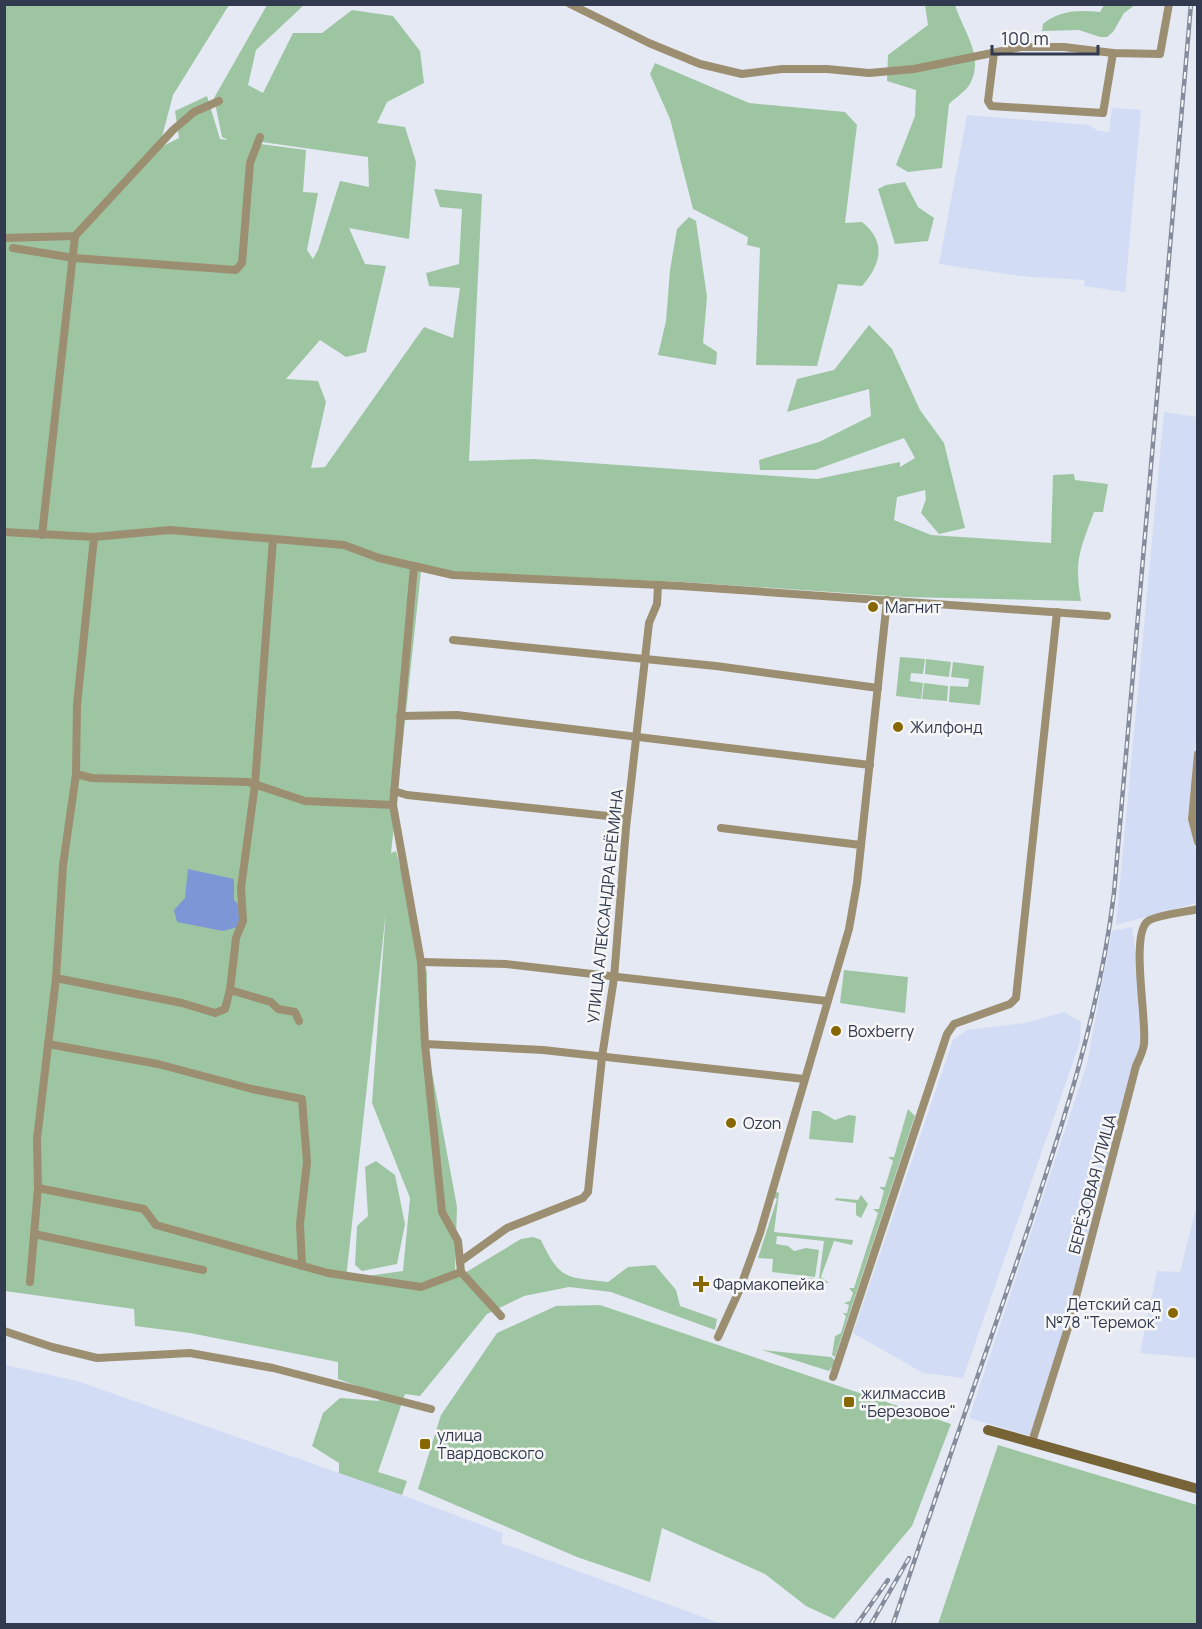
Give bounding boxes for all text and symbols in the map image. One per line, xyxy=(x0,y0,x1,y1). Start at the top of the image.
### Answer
scale bar xyxy=(992,18,1098,56)
text: 100 m xyxy=(1001,26,1049,50)
place label: Магнит xyxy=(885,596,941,618)
marker: Магнит xyxy=(866,600,880,614)
place label: Жилфонд xyxy=(910,716,983,738)
marker: Жилфонд xyxy=(891,720,905,734)
street label: УЛИЦА АЛЕКСАНДРА ЕРЁМИНА xyxy=(582,788,628,1024)
place label: Boxberry xyxy=(848,1020,915,1042)
marker: Boxberry xyxy=(829,1024,843,1038)
place label: Ozon xyxy=(743,1112,781,1134)
street label: БЕРЁЗОВАЯ УЛИЦА xyxy=(1063,1112,1121,1256)
marker: Ozon xyxy=(724,1116,738,1130)
place label: Фармакопейка xyxy=(713,1273,824,1295)
marker: Фармакопейка xyxy=(694,1277,708,1291)
place label: Детский сад №78 "Теремок" xyxy=(1045,1293,1161,1333)
marker: Детский сад №78 "Теремок" xyxy=(1166,1306,1180,1320)
place label: жилмассив "Березовое" xyxy=(861,1382,956,1422)
marker: жилмассив "Березовое" xyxy=(842,1395,856,1409)
place label: улица Твардовского xyxy=(437,1424,544,1464)
marker: улица Твардовского xyxy=(418,1437,432,1451)

